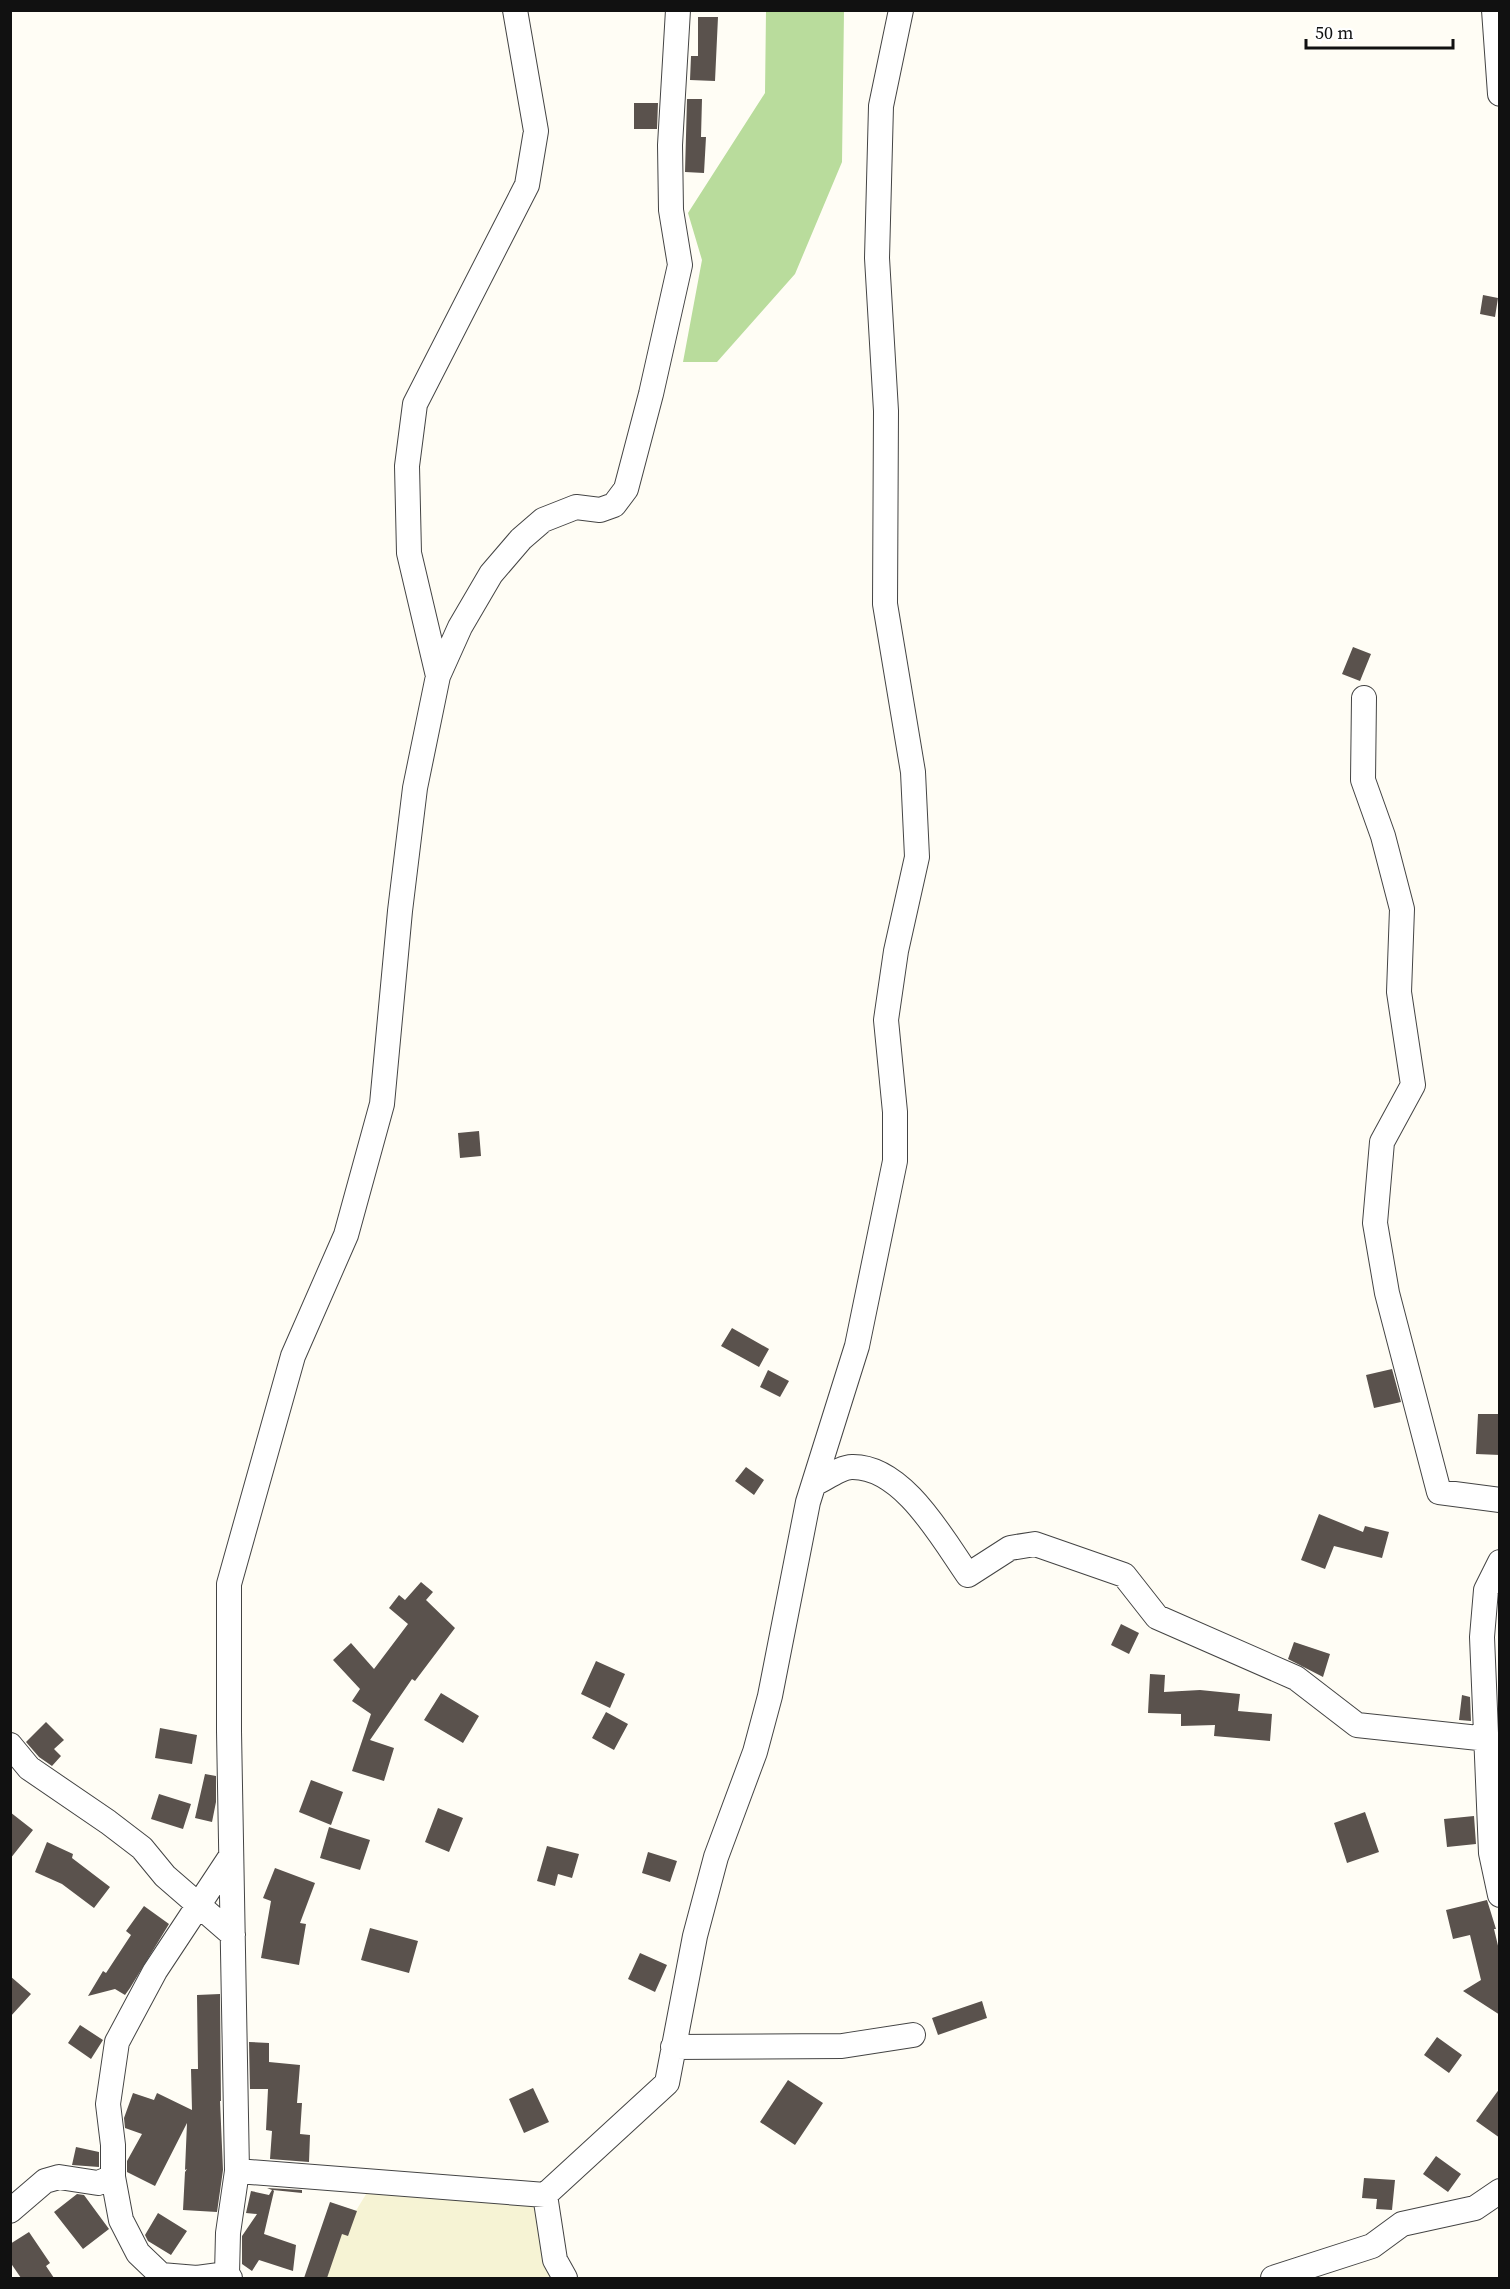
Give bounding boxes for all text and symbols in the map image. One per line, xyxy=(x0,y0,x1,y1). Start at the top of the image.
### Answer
scale bar xyxy=(1306,12,1453,50)
text: 50 m xyxy=(1315,20,1353,45)

